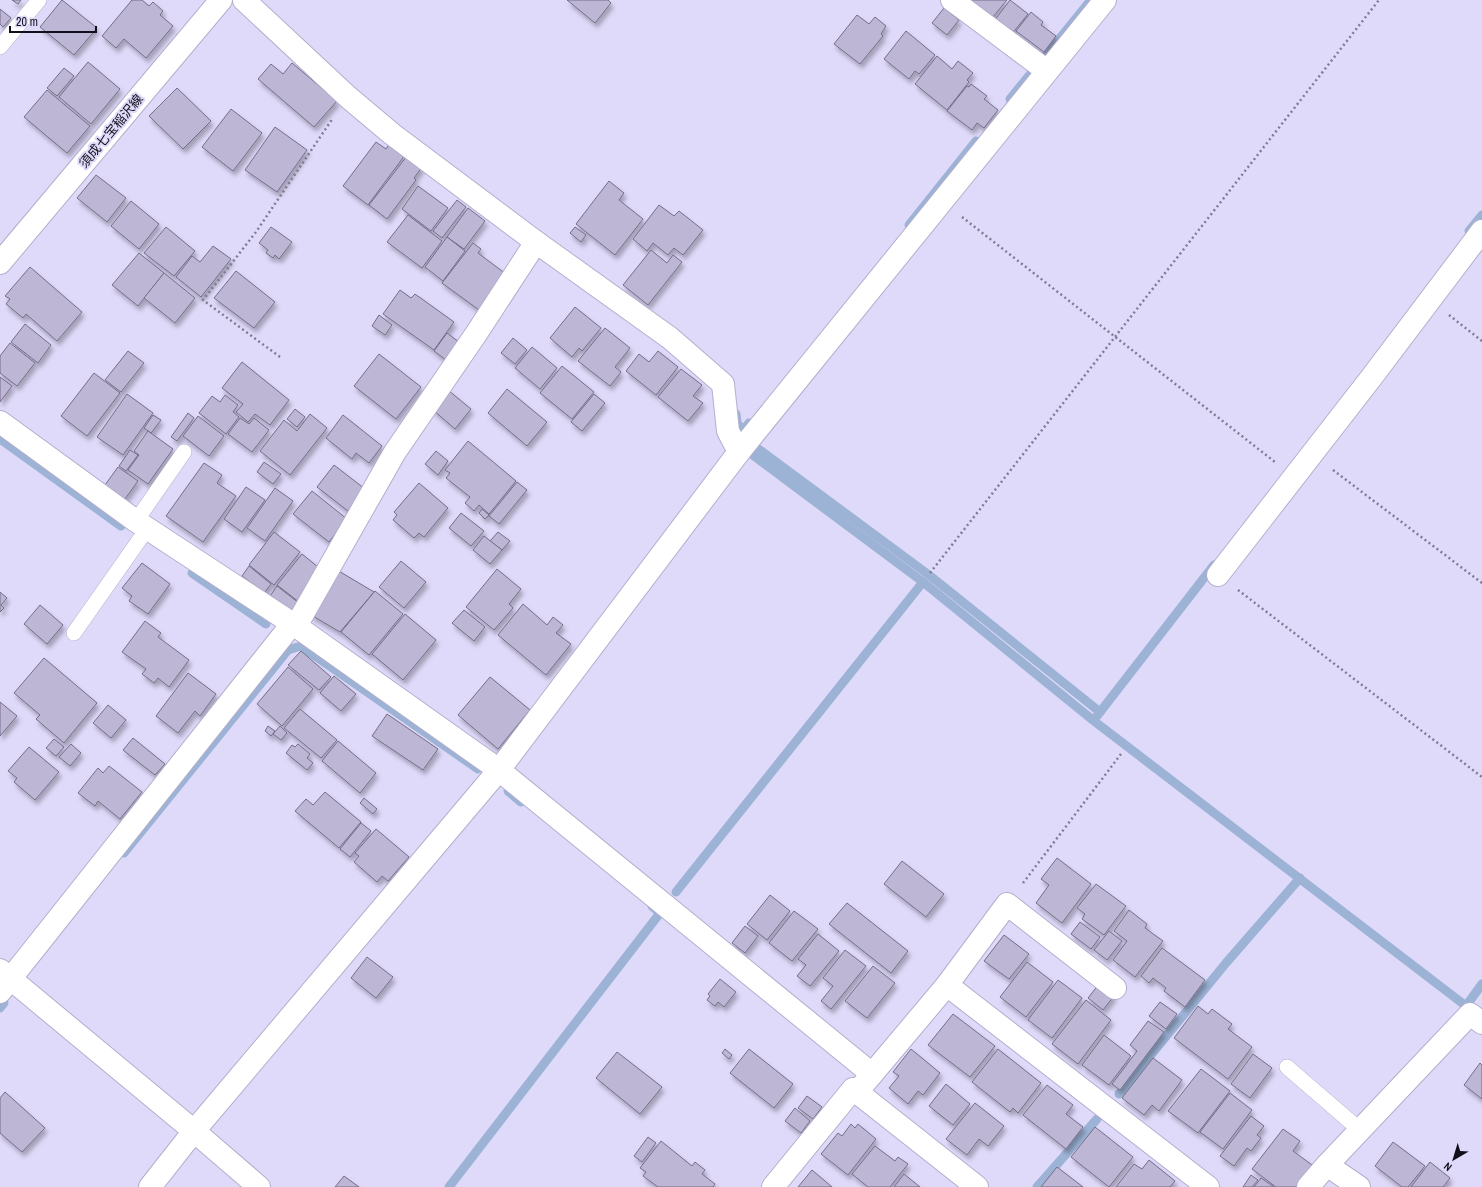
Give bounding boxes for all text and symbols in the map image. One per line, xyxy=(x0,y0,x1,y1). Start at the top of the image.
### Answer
scale bar xyxy=(10,8,96,34)
text: 20 m xyxy=(16,14,38,30)
street label: 須成七宝稲沢線 xyxy=(75,91,147,171)
north arrow xyxy=(1434,1139,1474,1179)
text: N xyxy=(1441,1159,1455,1174)

